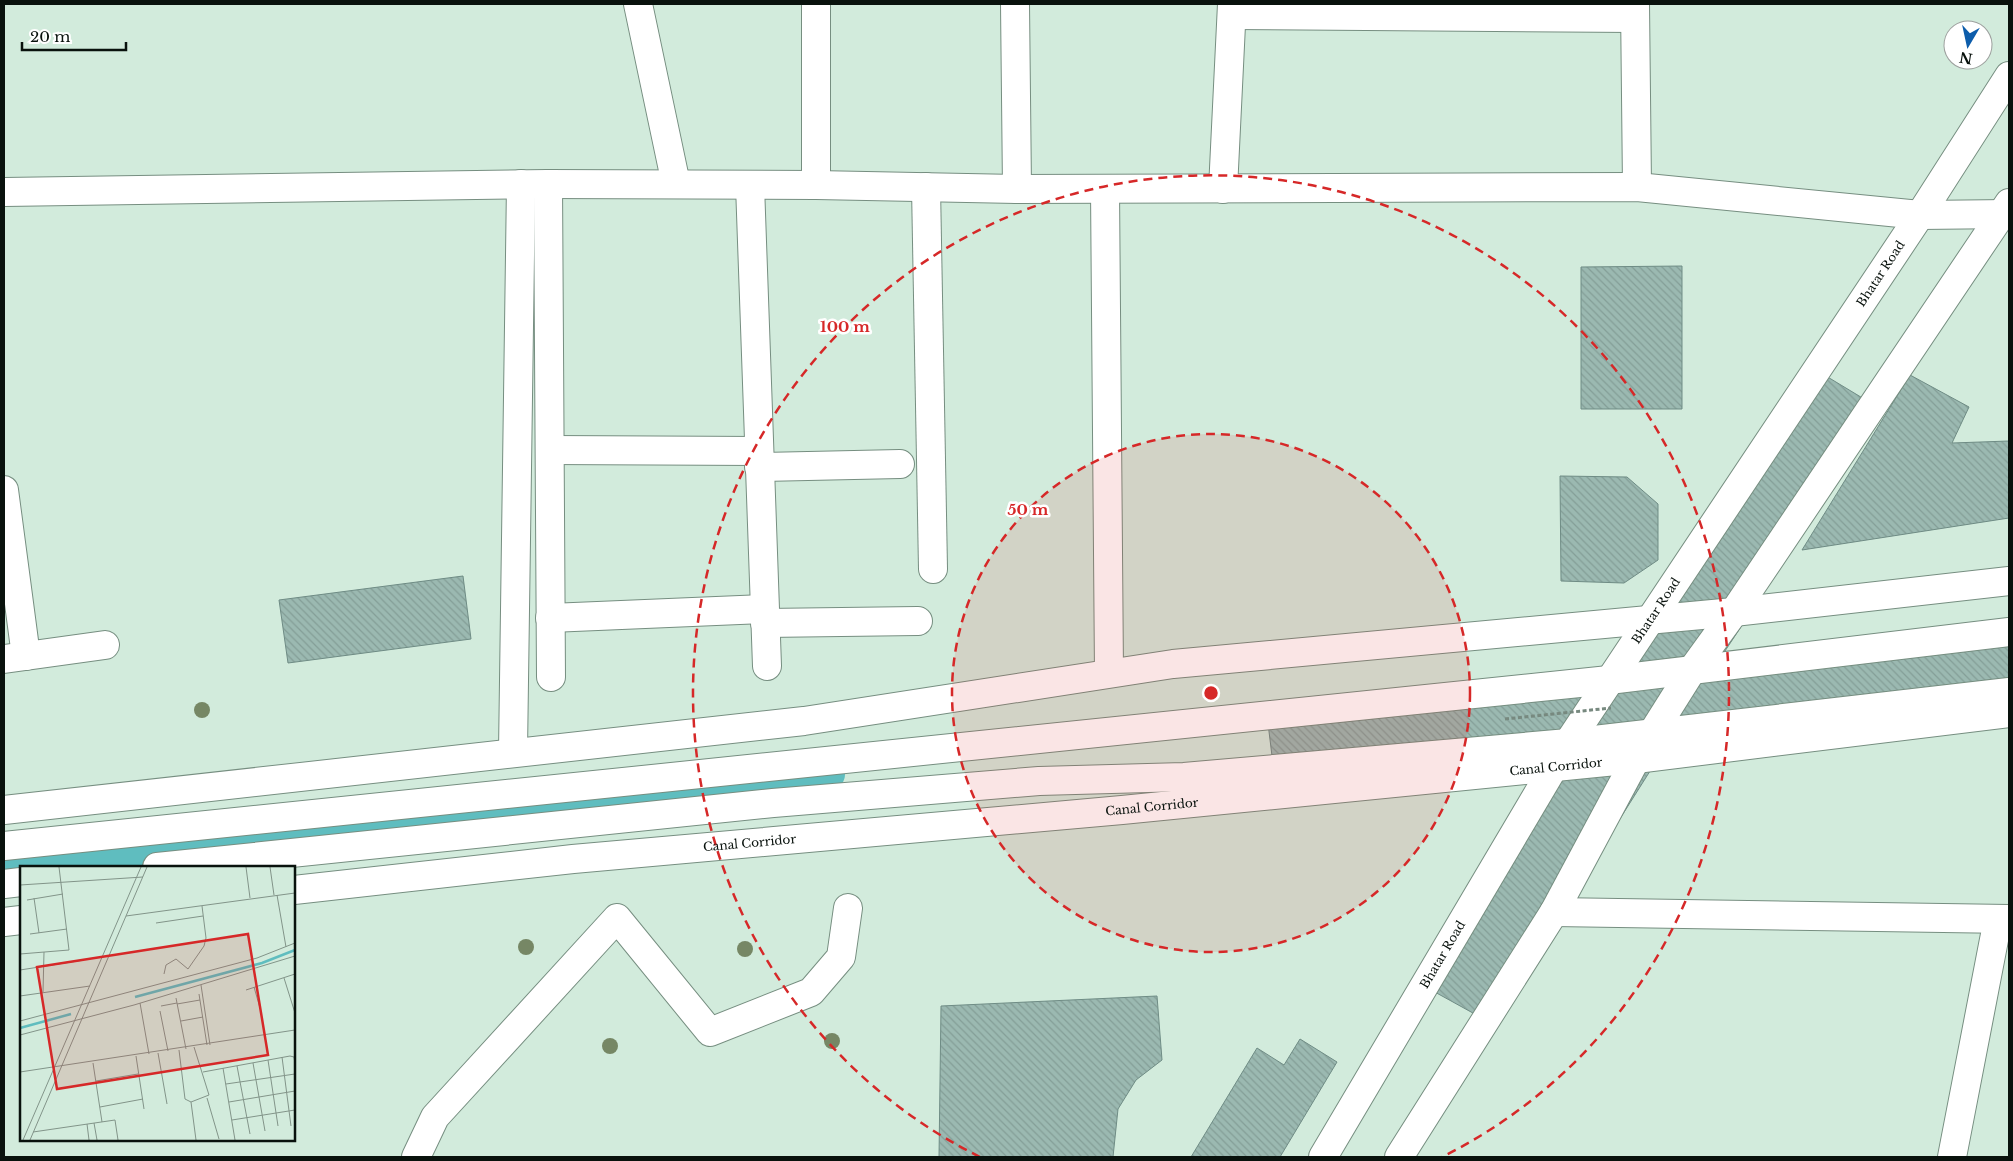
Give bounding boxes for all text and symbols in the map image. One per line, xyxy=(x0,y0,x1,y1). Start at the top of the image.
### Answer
scale bar xyxy=(22,20,126,52)
north arrow xyxy=(1943,20,1993,70)
text: 20 m xyxy=(30,27,70,46)
text: N xyxy=(1958,48,1974,68)
street label: Bhatar Road xyxy=(1853,238,1908,309)
text: 100 m xyxy=(820,317,870,336)
text: 50 m xyxy=(1008,500,1049,519)
street label: Bhatar Road xyxy=(1628,575,1683,646)
centre of rings xyxy=(1202,684,1220,702)
street label: Canal Corridor xyxy=(1509,754,1603,779)
street label: Canal Corridor xyxy=(1105,794,1199,818)
street label: Canal Corridor xyxy=(702,831,797,854)
inset map xyxy=(20,866,295,1141)
street label: Bhatar Road xyxy=(1416,918,1468,991)

